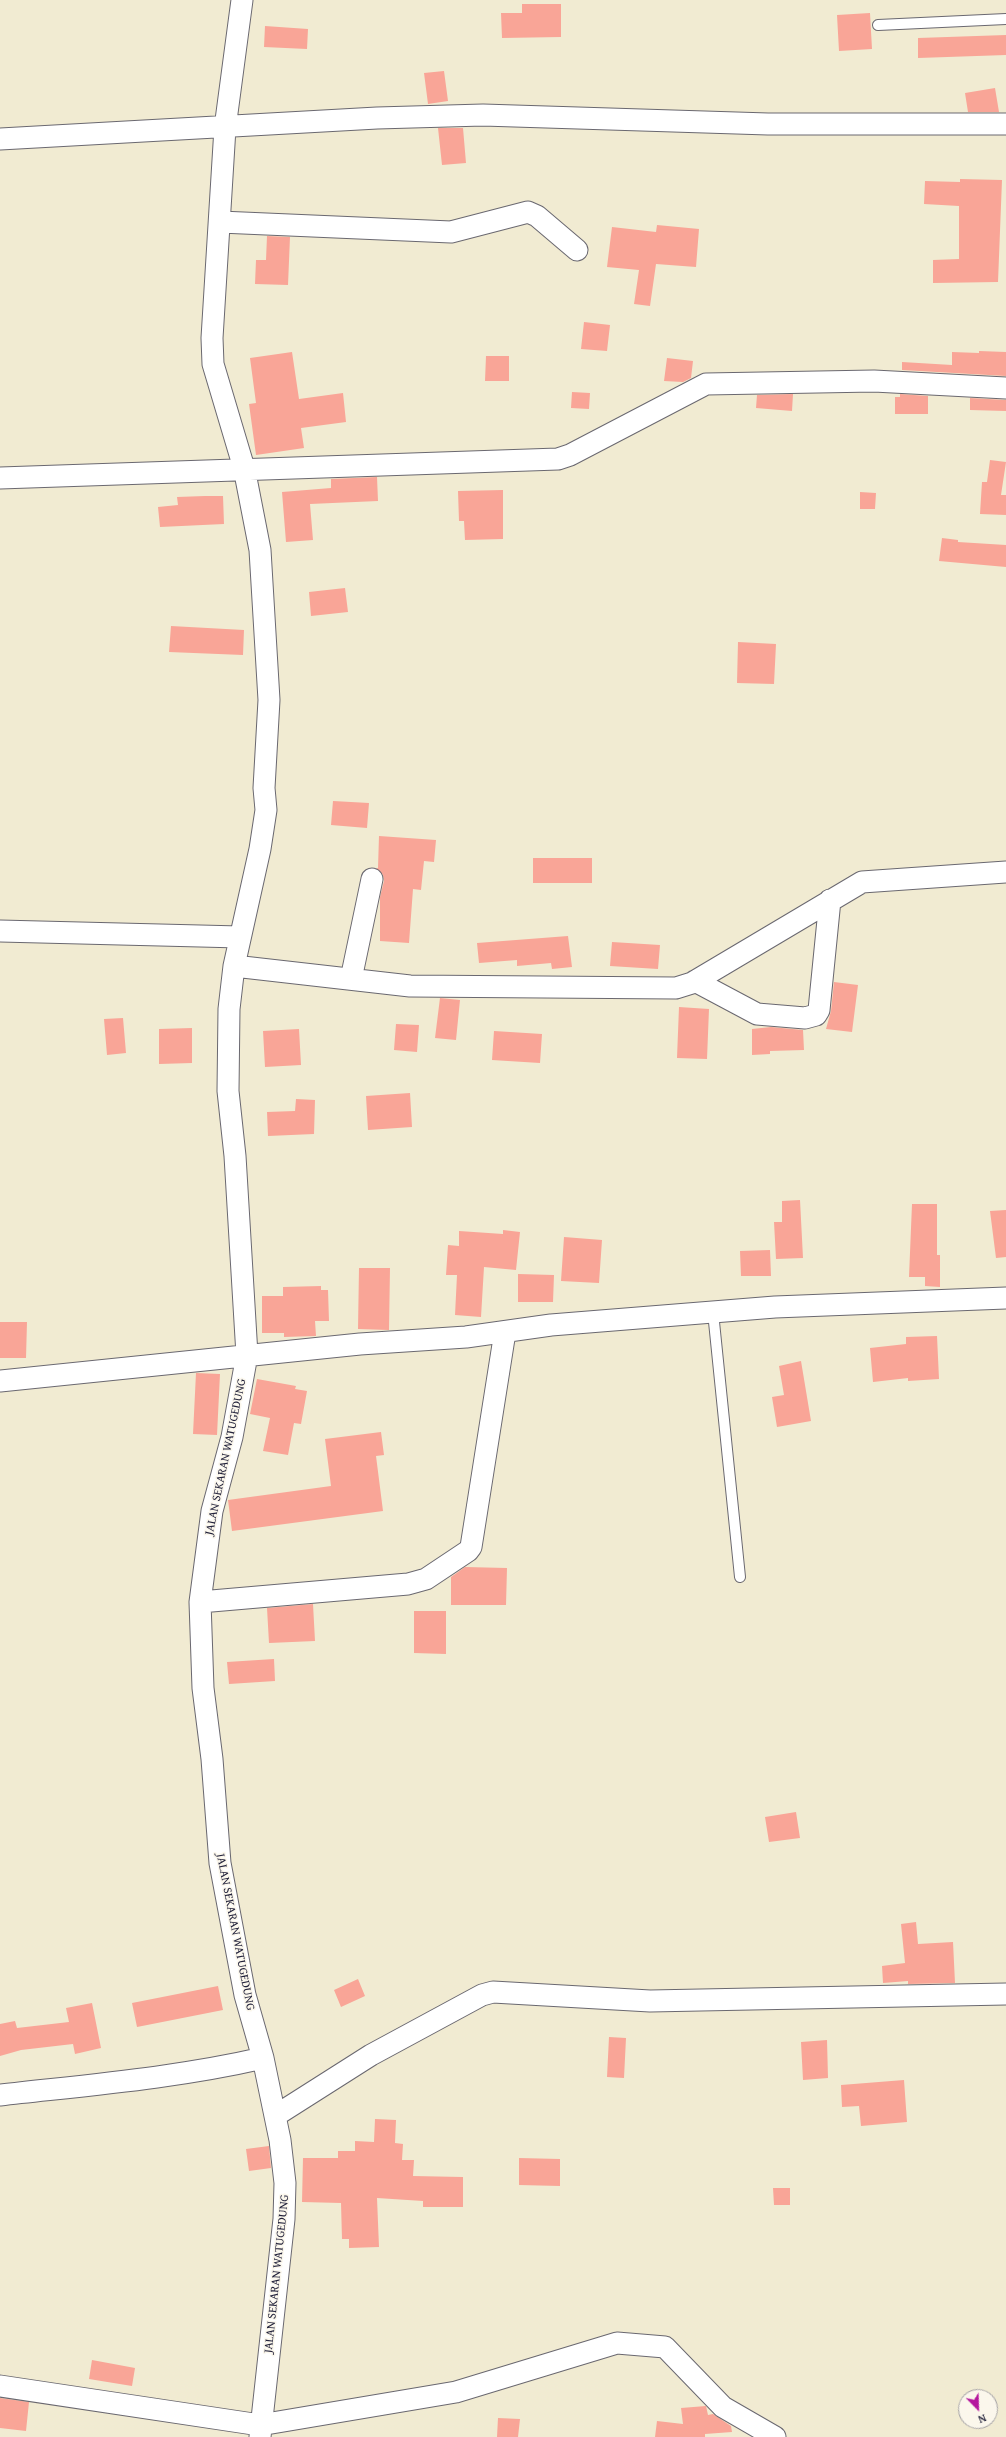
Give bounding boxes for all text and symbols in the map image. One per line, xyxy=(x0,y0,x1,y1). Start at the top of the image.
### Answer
street label: JALAN SEKARAN WATUGEDUNG xyxy=(202,1377,250,1537)
street label: JALAN SEKARAN WATUGEDUNG xyxy=(213,1852,257,2012)
street label: JALAN SEKARAN WATUGEDUNG xyxy=(262,2194,292,2354)
north arrow xyxy=(958,2389,998,2429)
text: N xyxy=(976,2410,989,2428)

